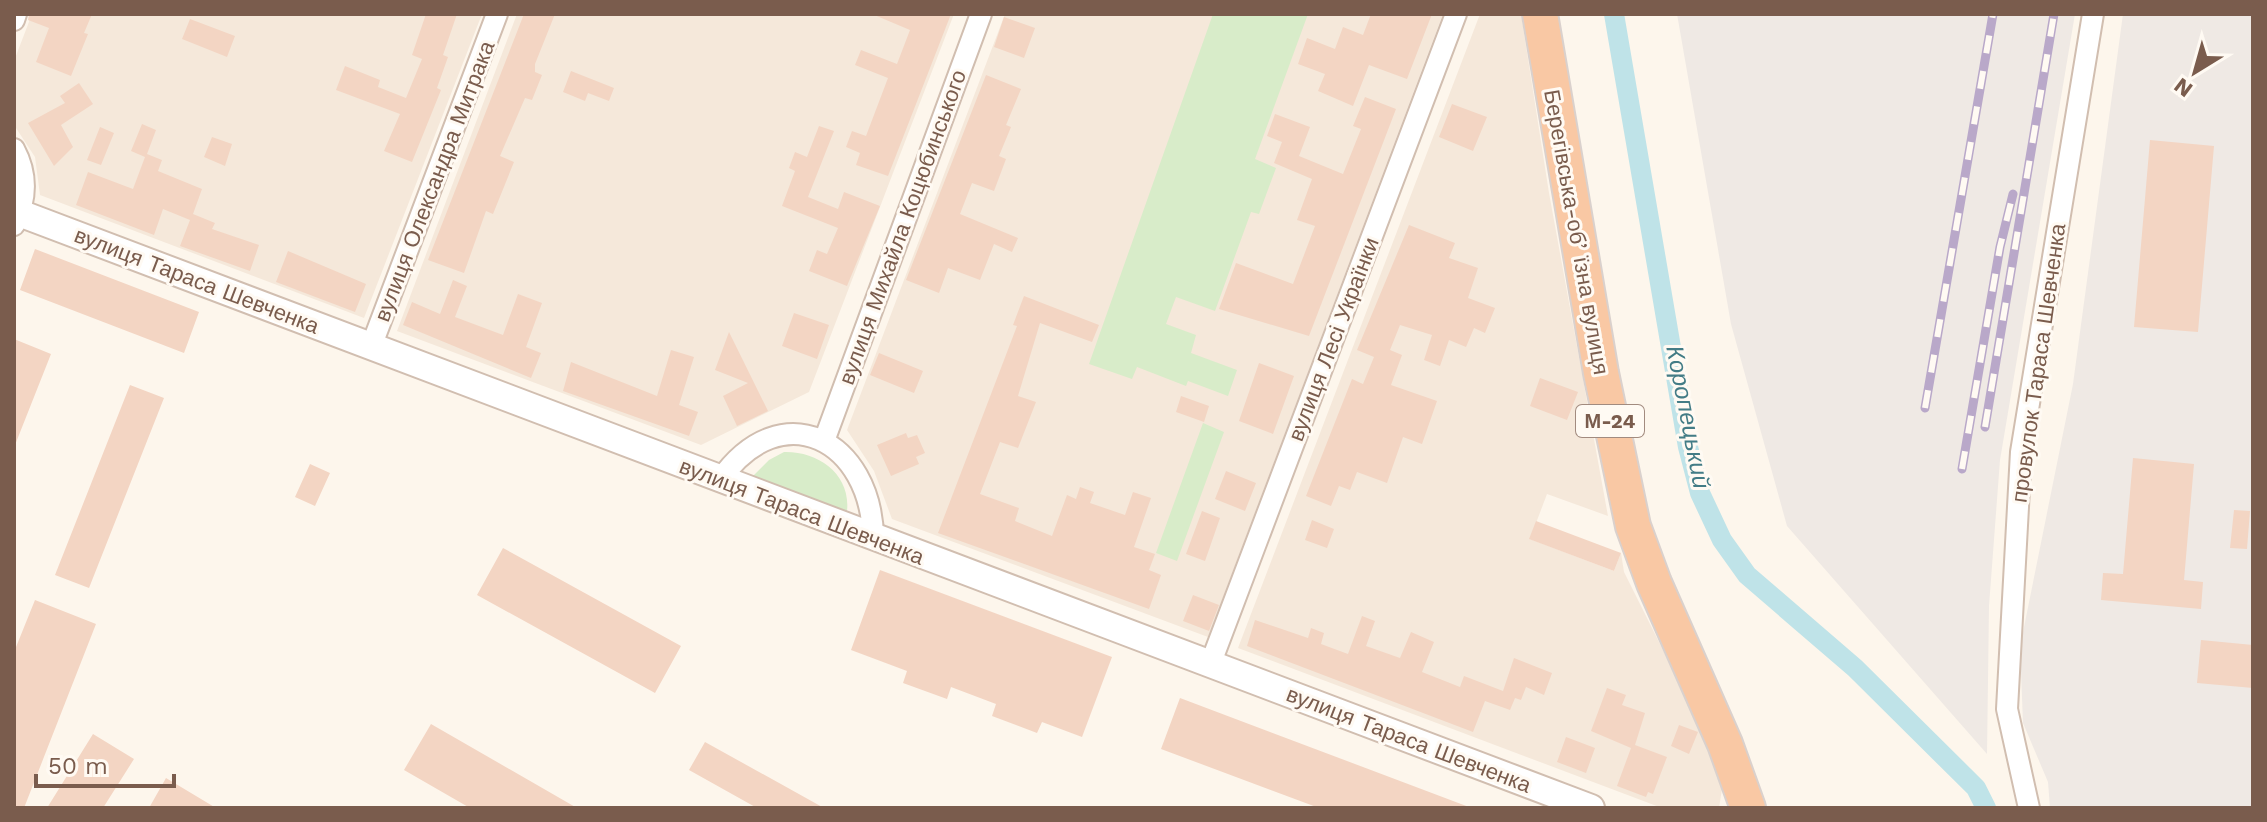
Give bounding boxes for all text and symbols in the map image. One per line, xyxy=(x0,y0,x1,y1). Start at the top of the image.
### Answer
north arrow xyxy=(2155,32,2235,112)
street label: вулиця Олександра Митрака xyxy=(369,37,500,325)
street label: вулиця Михайла Коцюбинського xyxy=(834,66,971,388)
text: N xyxy=(2169,73,2197,102)
street label: Берегівська-обʼїзна вулиця xyxy=(1539,88,1614,377)
street label: провулок Тараса Шевченка xyxy=(2007,221,2071,504)
street label: вулиця Тараса Шевченка xyxy=(71,222,323,339)
street label: вулиця Лесі Українки xyxy=(1283,234,1384,445)
water label: Коропецький xyxy=(1660,343,1716,491)
road number: М-24 xyxy=(1576,405,1644,437)
street label: вулиця Тараса Шевченка xyxy=(676,453,928,570)
street label: вулиця Тараса Шевченка xyxy=(1283,681,1535,798)
scale bar xyxy=(36,738,174,788)
text: 50 m xyxy=(48,752,108,780)

